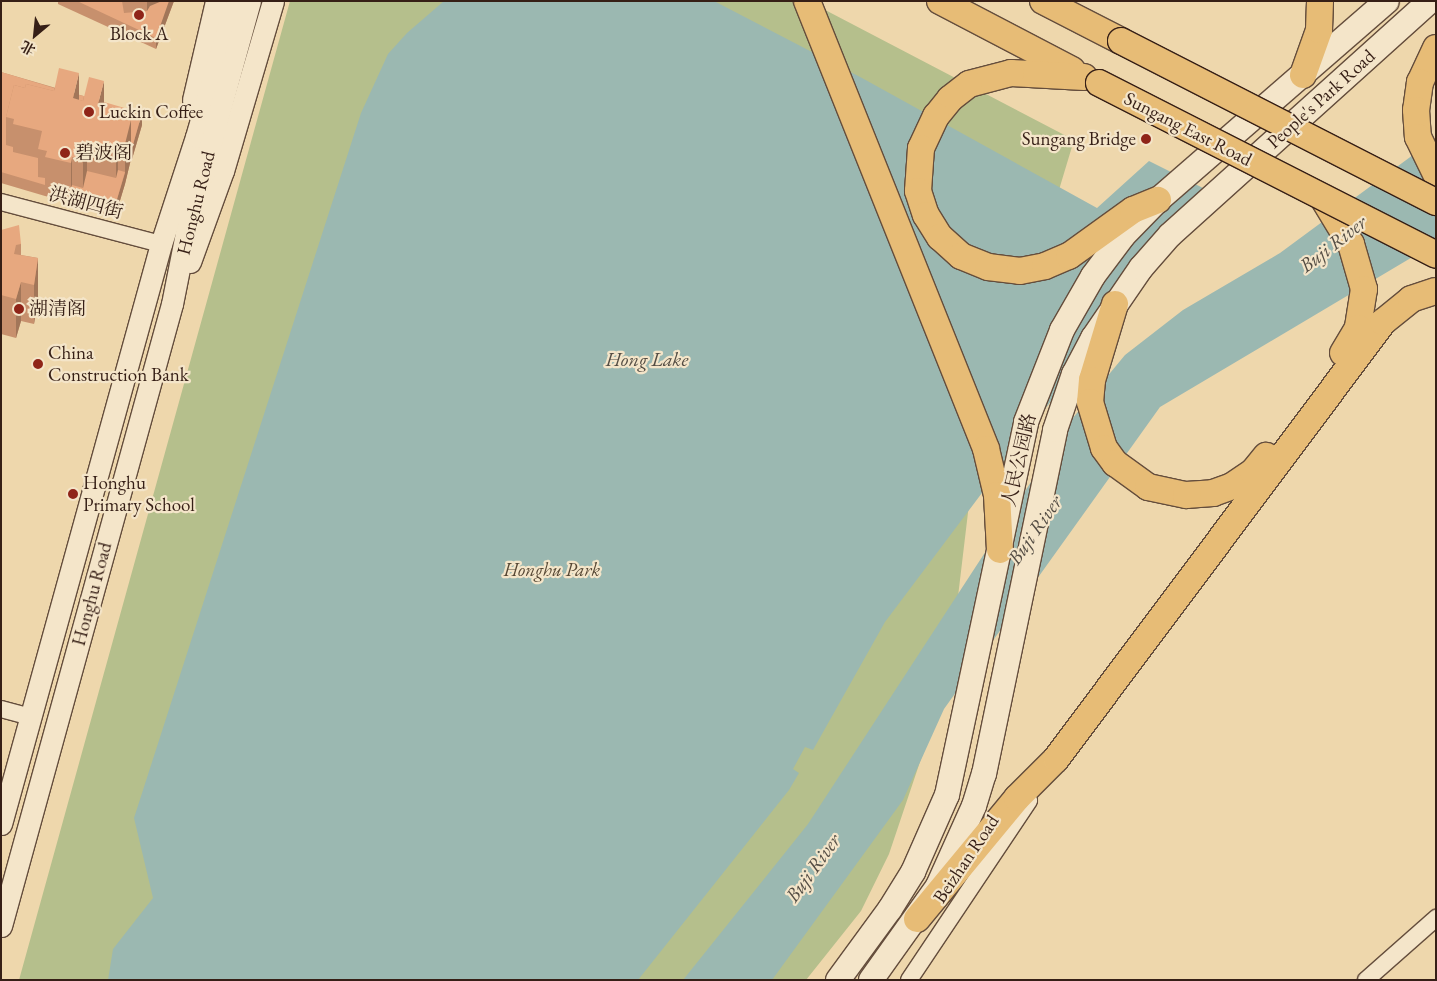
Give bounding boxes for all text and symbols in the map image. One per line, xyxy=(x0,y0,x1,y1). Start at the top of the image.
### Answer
marker: Block A xyxy=(133,9,145,21)
north arrow xyxy=(10,10,60,60)
place label: Block A xyxy=(110,23,168,45)
text: 北 xyxy=(18,37,38,59)
street label: People's Park Road xyxy=(1262,45,1380,153)
street label: Sungang East Road xyxy=(1120,87,1256,171)
place label: Luckin Coffee xyxy=(99,101,203,123)
marker: Luckin Coffee xyxy=(83,106,95,118)
place label: Sungang Bridge xyxy=(1022,128,1136,150)
marker: Sungang Bridge xyxy=(1140,133,1152,145)
place label: 碧波阁 xyxy=(75,142,132,164)
marker: 碧波阁 xyxy=(59,147,71,159)
street label: Honghu Road xyxy=(172,149,220,257)
street label: 洪湖四街 xyxy=(46,182,126,224)
water label: Buji River xyxy=(1295,210,1371,278)
place label: 湖清阁 xyxy=(29,298,86,320)
marker: 湖清阁 xyxy=(13,303,25,315)
place label: China Construction Bank xyxy=(48,342,189,386)
water label: Hong Lake xyxy=(606,347,688,371)
marker: China Construction Bank xyxy=(32,358,44,370)
street label: 人民公园路 xyxy=(997,411,1041,509)
place label: Honghu Primary School xyxy=(83,472,195,516)
marker: Honghu Primary School xyxy=(67,488,79,500)
water label: Buji River xyxy=(1003,491,1067,569)
street label: Honghu Road xyxy=(67,540,117,648)
park label: Honghu Park xyxy=(504,559,600,581)
street label: Beizhan Road xyxy=(928,811,1004,907)
water label: Buji River xyxy=(780,829,846,907)

